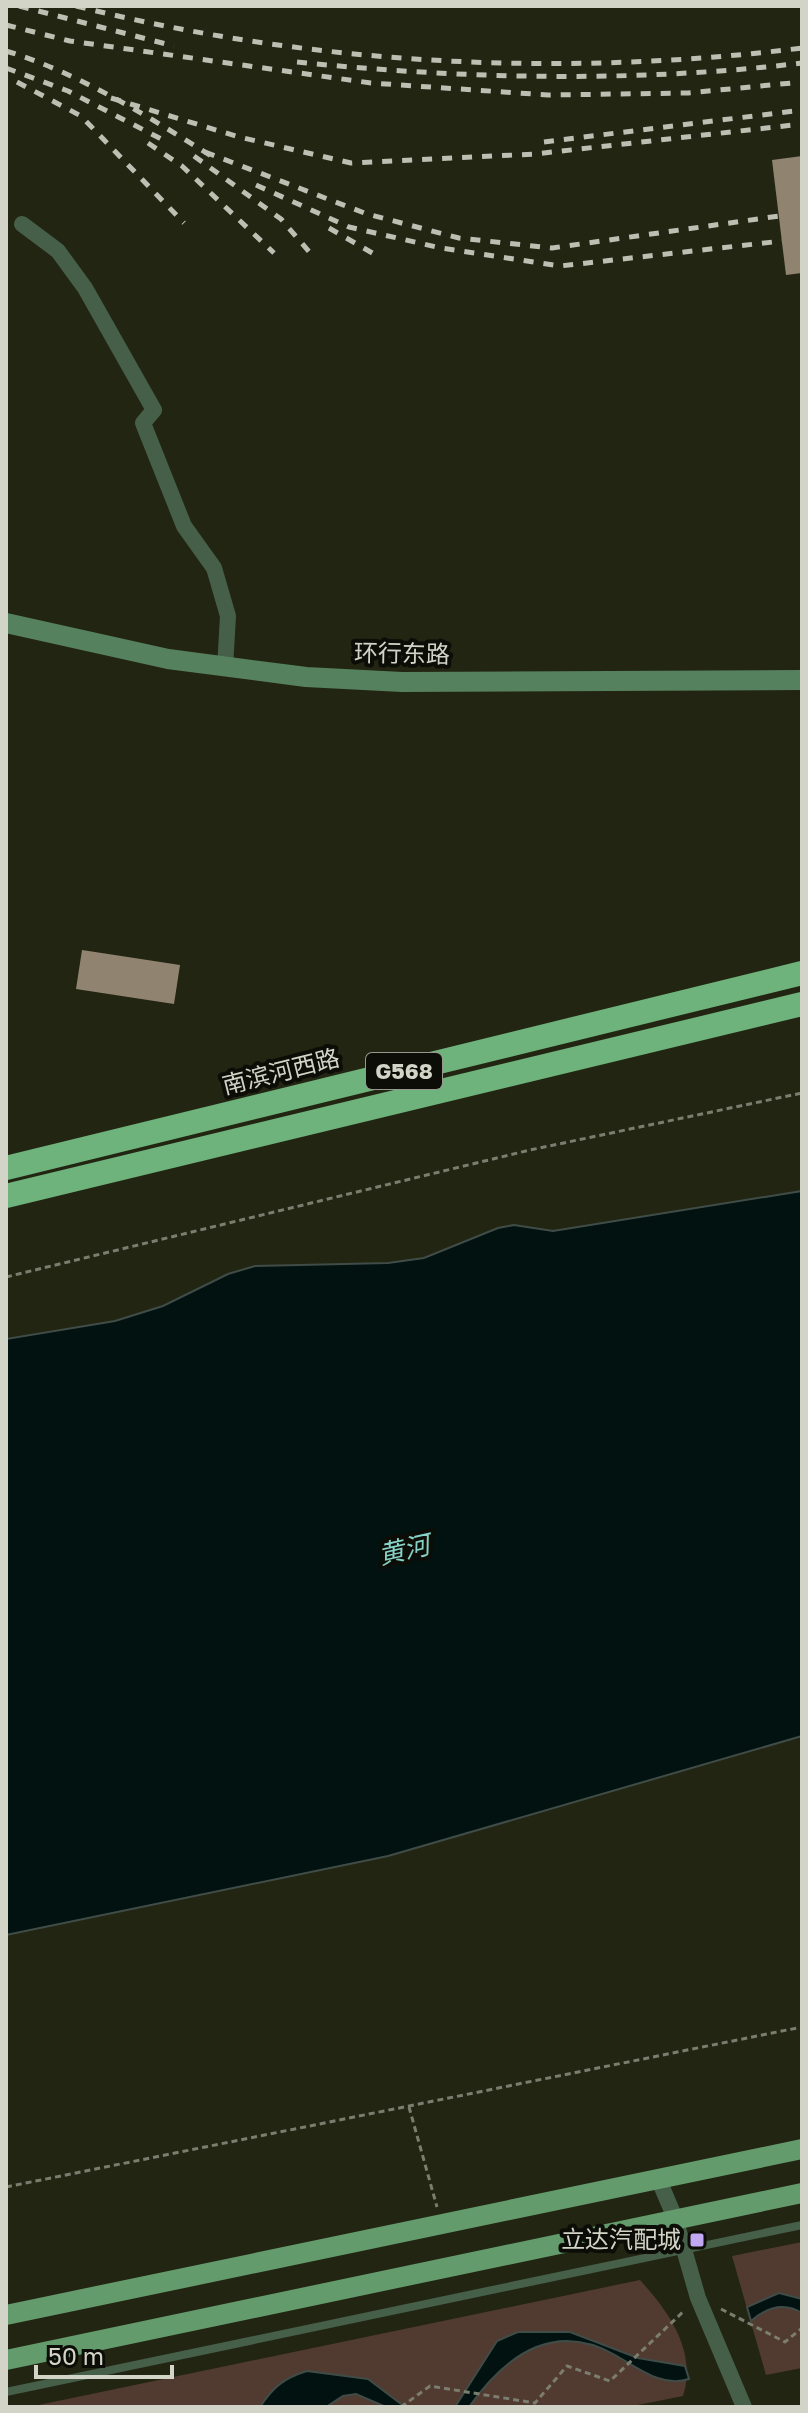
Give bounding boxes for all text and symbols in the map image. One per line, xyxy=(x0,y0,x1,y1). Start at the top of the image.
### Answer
street label: 环行东路 xyxy=(354,637,450,668)
street label: 南滨河西路 xyxy=(219,1042,342,1099)
road number: G568 xyxy=(366,1053,442,1089)
water label: 黄河 xyxy=(375,1527,438,1570)
place label: 立达汽配城 xyxy=(561,2224,681,2253)
marker: 立达汽配城 xyxy=(688,2231,706,2249)
scale bar xyxy=(36,2329,172,2379)
text: 50 m xyxy=(48,2341,104,2370)

